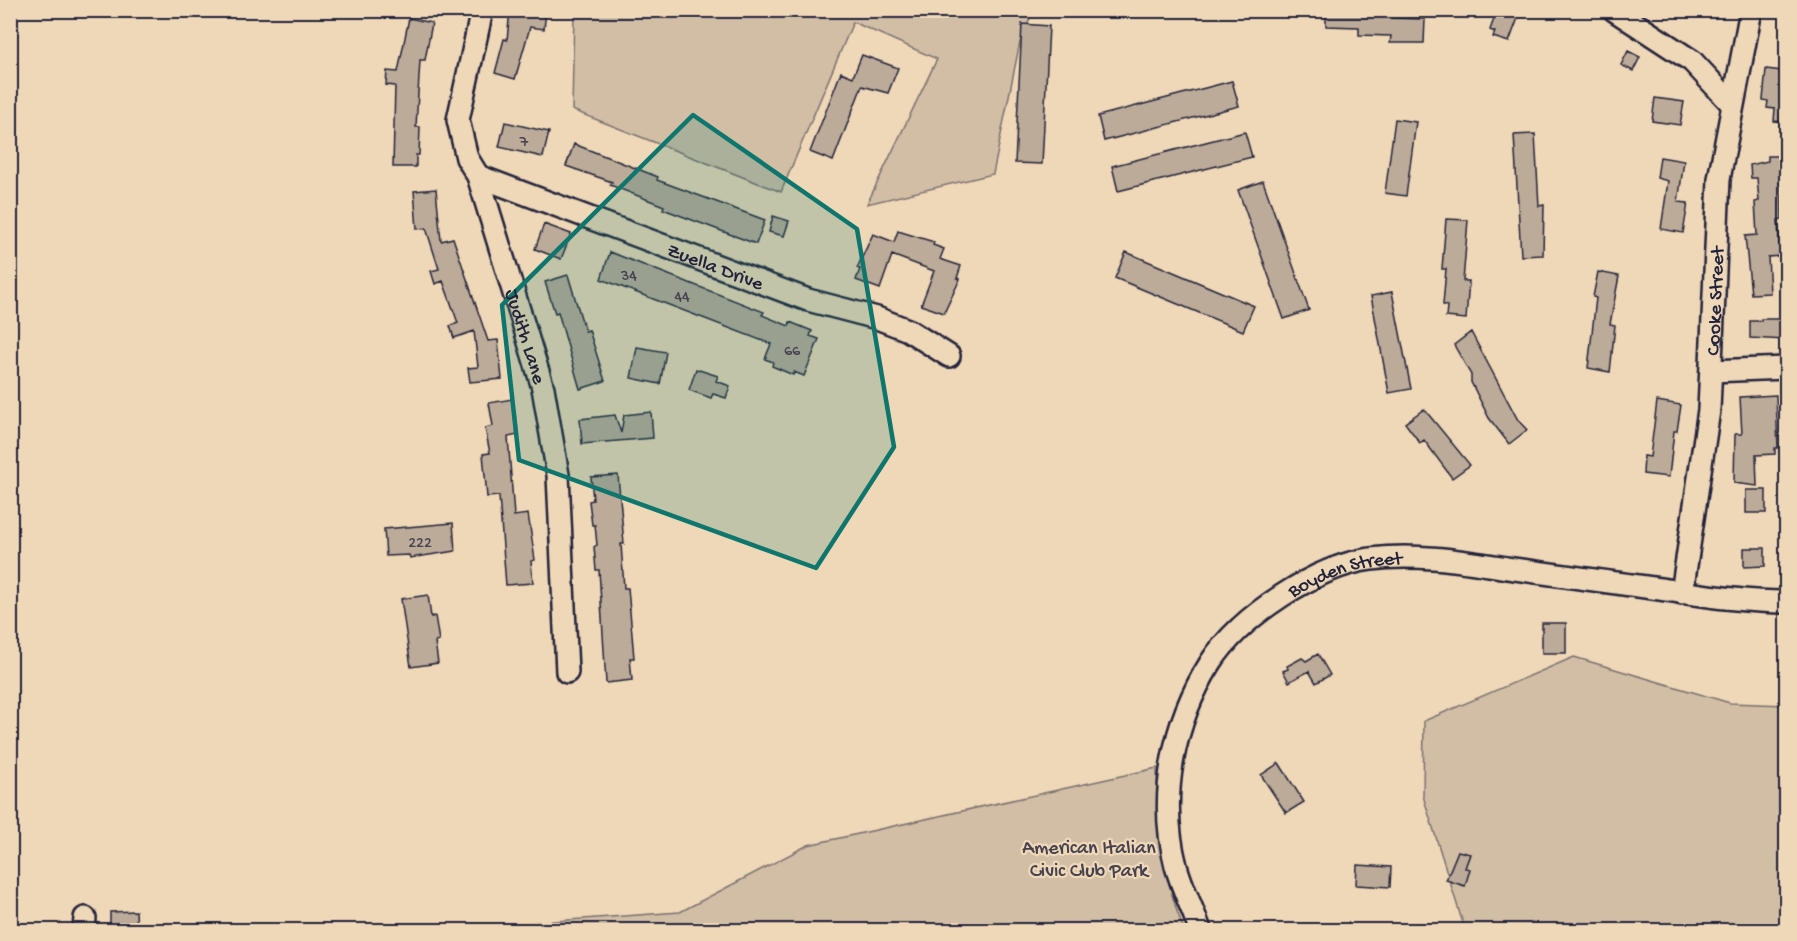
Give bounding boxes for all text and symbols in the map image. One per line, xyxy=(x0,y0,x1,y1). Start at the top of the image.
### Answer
house number: 7 xyxy=(519,134,529,153)
street label: Zuella Drive xyxy=(663,240,766,297)
street label: Cooke Street xyxy=(1703,244,1731,356)
house number: 34 xyxy=(620,268,637,287)
street label: Judith Lane xyxy=(498,287,549,388)
house number: 44 xyxy=(674,289,690,308)
house number: 66 xyxy=(784,343,801,362)
house number: 222 xyxy=(408,535,432,554)
street label: Boyden Street xyxy=(1284,549,1404,605)
park label: American Italian Civic Club Park xyxy=(1022,838,1156,884)

